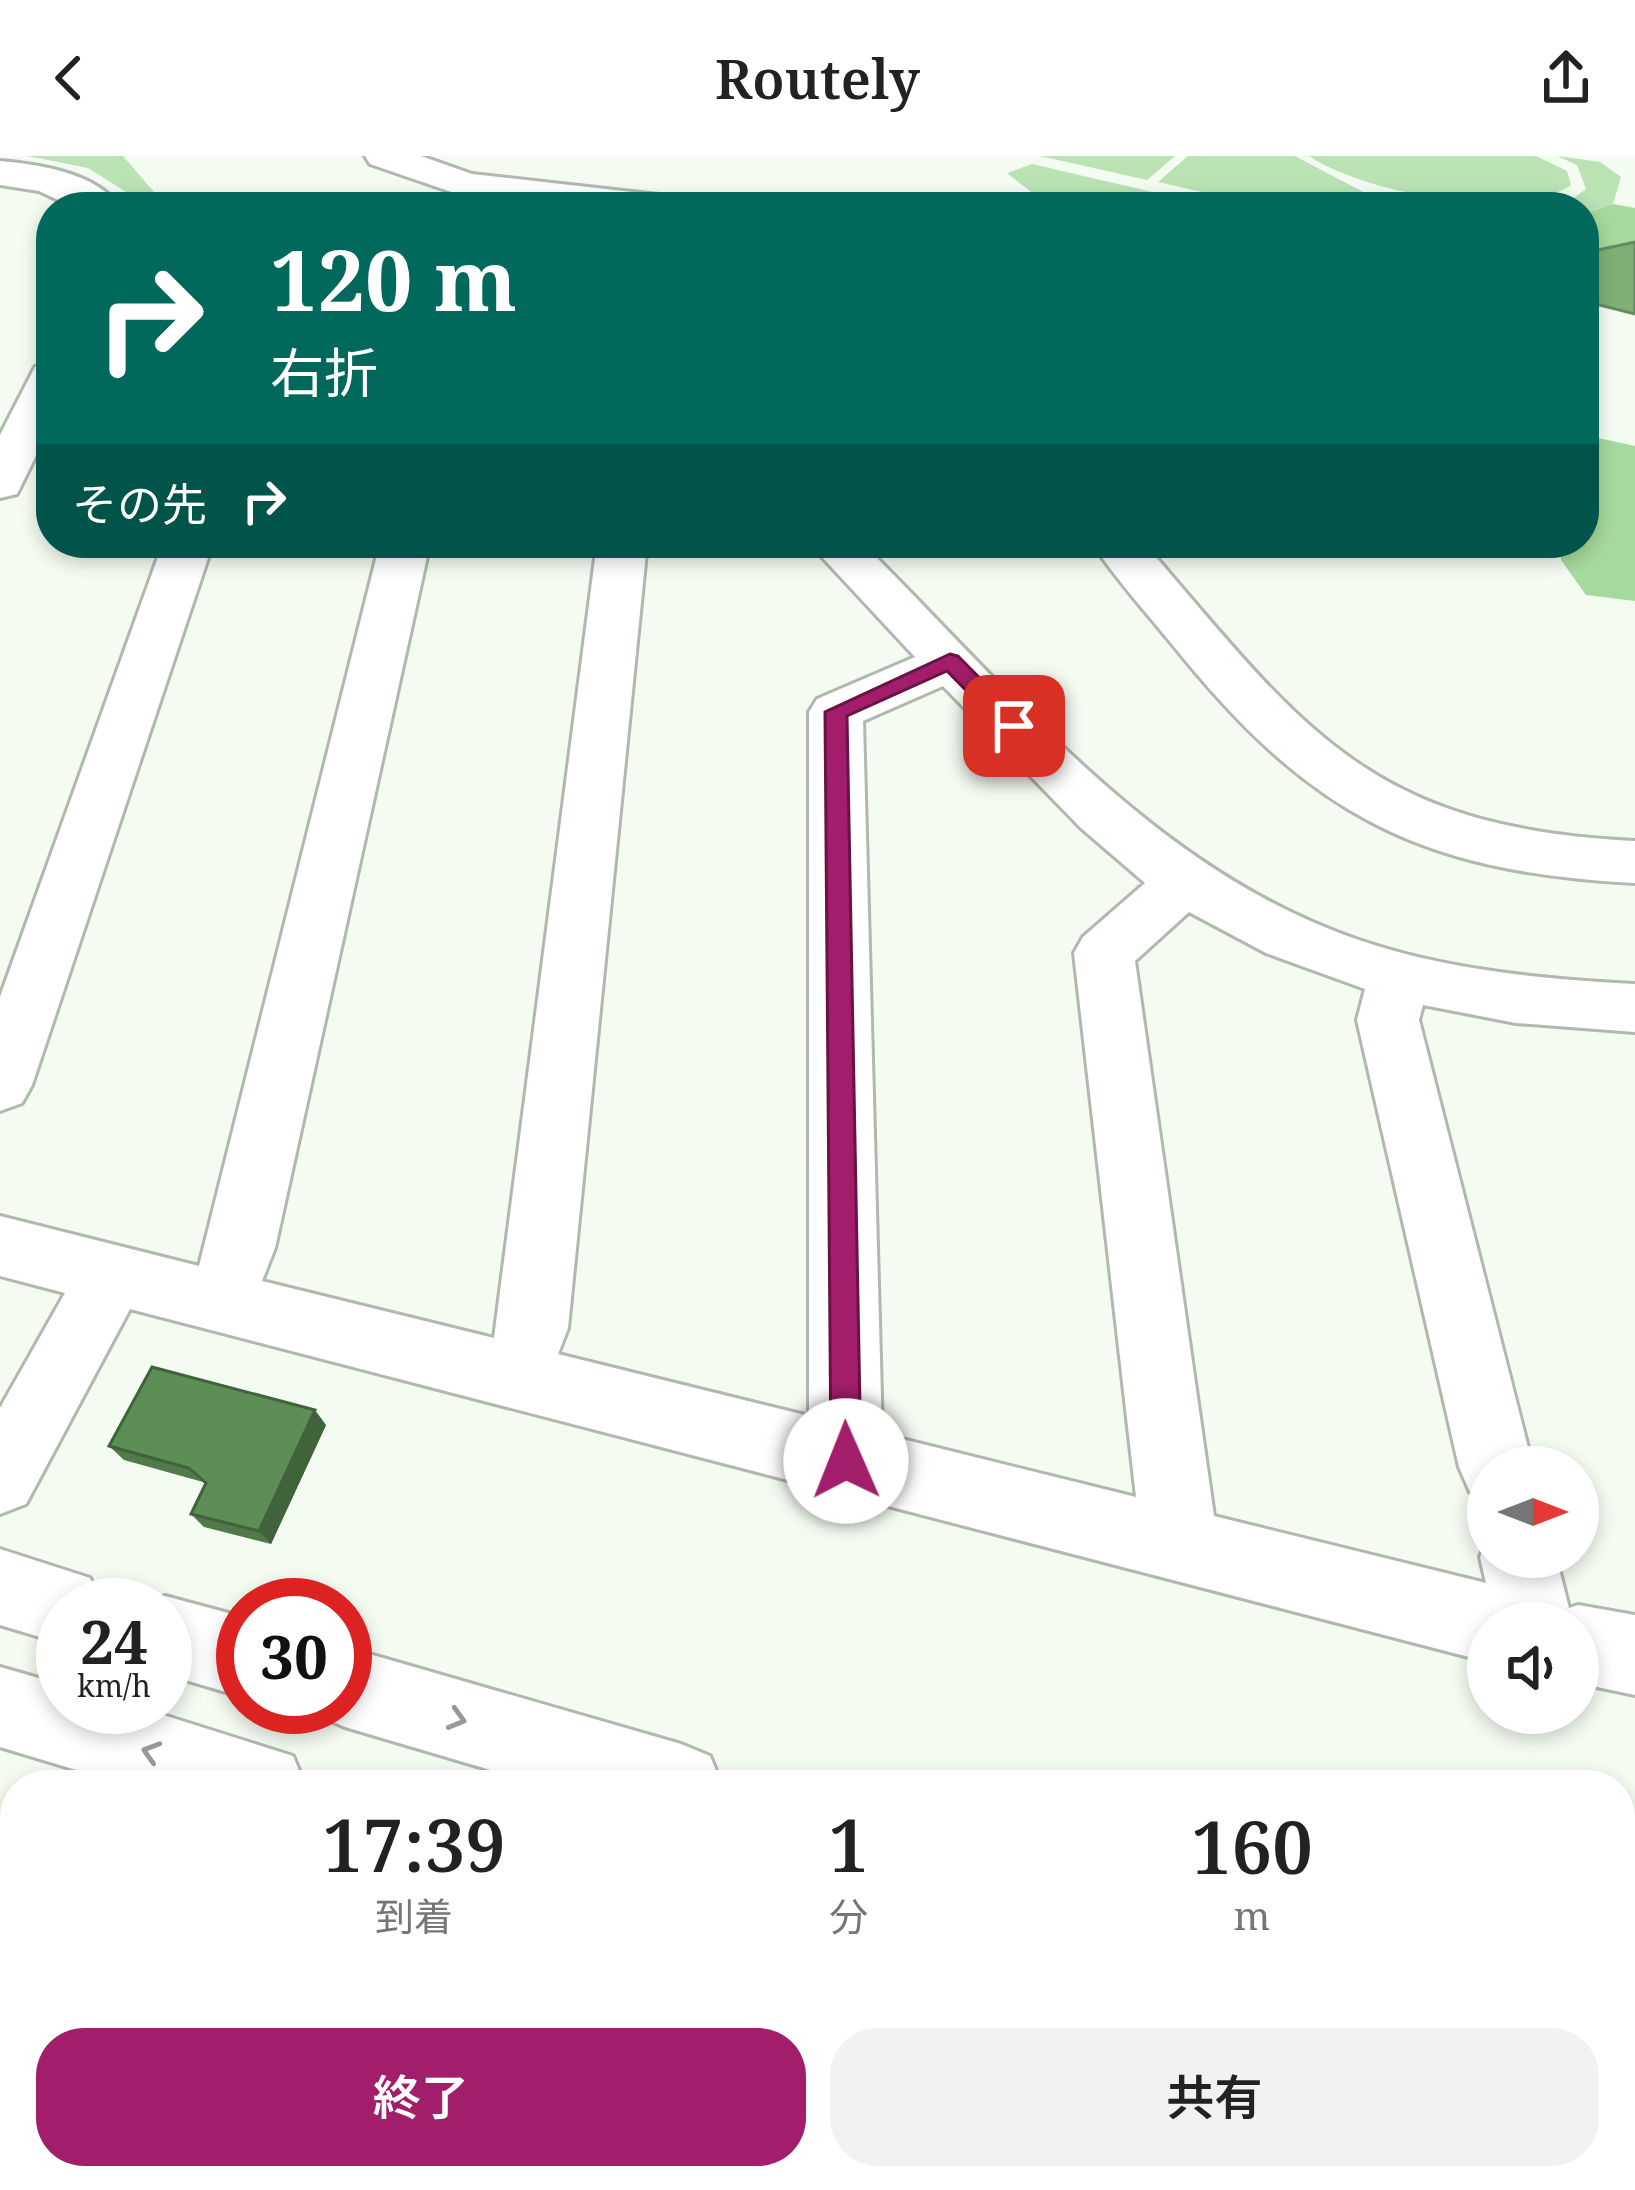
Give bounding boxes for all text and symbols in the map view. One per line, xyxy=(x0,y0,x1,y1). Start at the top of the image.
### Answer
text: Routely xyxy=(715,41,920,115)
icon: back xyxy=(36,45,102,111)
icon: share xyxy=(1533,45,1599,111)
text: 120 m xyxy=(270,221,517,336)
icon: right xyxy=(72,240,228,396)
text: 右折 xyxy=(270,335,378,409)
icon: right xyxy=(231,468,297,534)
text: その先 xyxy=(72,473,207,534)
pin xyxy=(963,675,1065,777)
icon: arrive xyxy=(981,693,1047,759)
position arrow xyxy=(783,1398,909,1524)
north arrow xyxy=(1467,1446,1599,1578)
map controls xyxy=(1467,1446,1599,1734)
speed limit sign: 30 xyxy=(216,1578,372,1734)
text: 24 xyxy=(80,1600,148,1682)
button: sound xyxy=(1467,1602,1599,1734)
text: km/h xyxy=(77,1665,151,1706)
one-way arrow xyxy=(447,1705,467,1730)
one-way arrow xyxy=(141,1741,162,1766)
text: 17:39 xyxy=(322,1795,506,1893)
text: 1 xyxy=(828,1795,869,1893)
text: 160 xyxy=(1191,1797,1313,1895)
text: m xyxy=(1233,1888,1270,1941)
text: 到着 xyxy=(375,1889,453,1942)
text: 分 xyxy=(829,1889,868,1942)
button: 終了 xyxy=(36,2028,806,2166)
button: 共有 xyxy=(830,2028,1599,2166)

